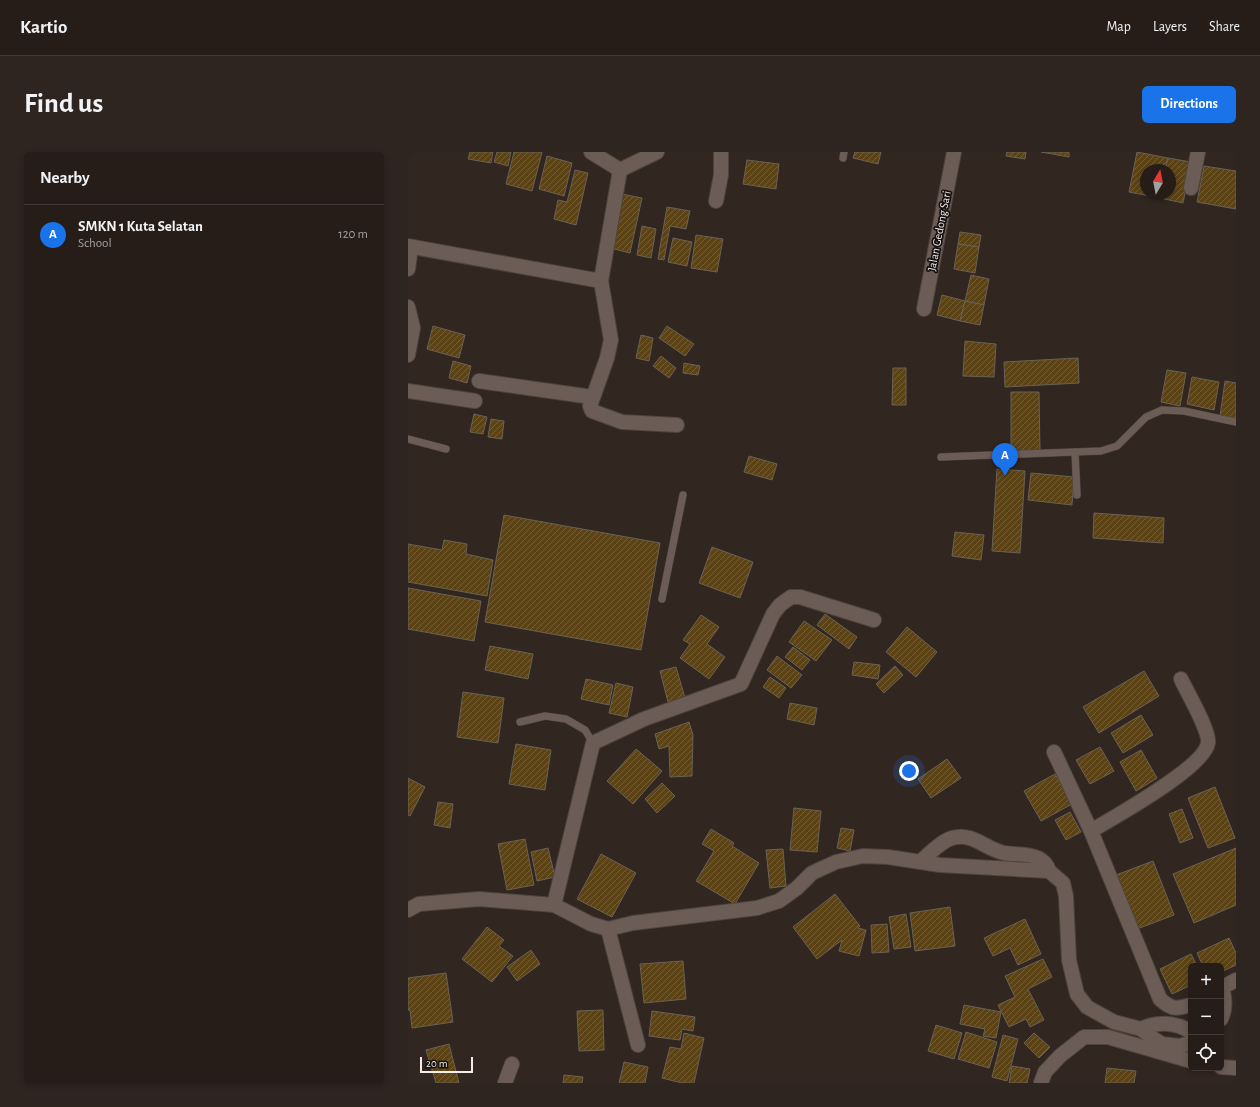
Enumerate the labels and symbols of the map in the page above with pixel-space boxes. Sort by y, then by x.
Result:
north arrow [1140,164,1176,200]
street label: Jalan Gedong Sari [925,190,953,272]
pin: A [992,443,1018,476]
your location [899,761,919,781]
scale bar [420,1055,473,1074]

